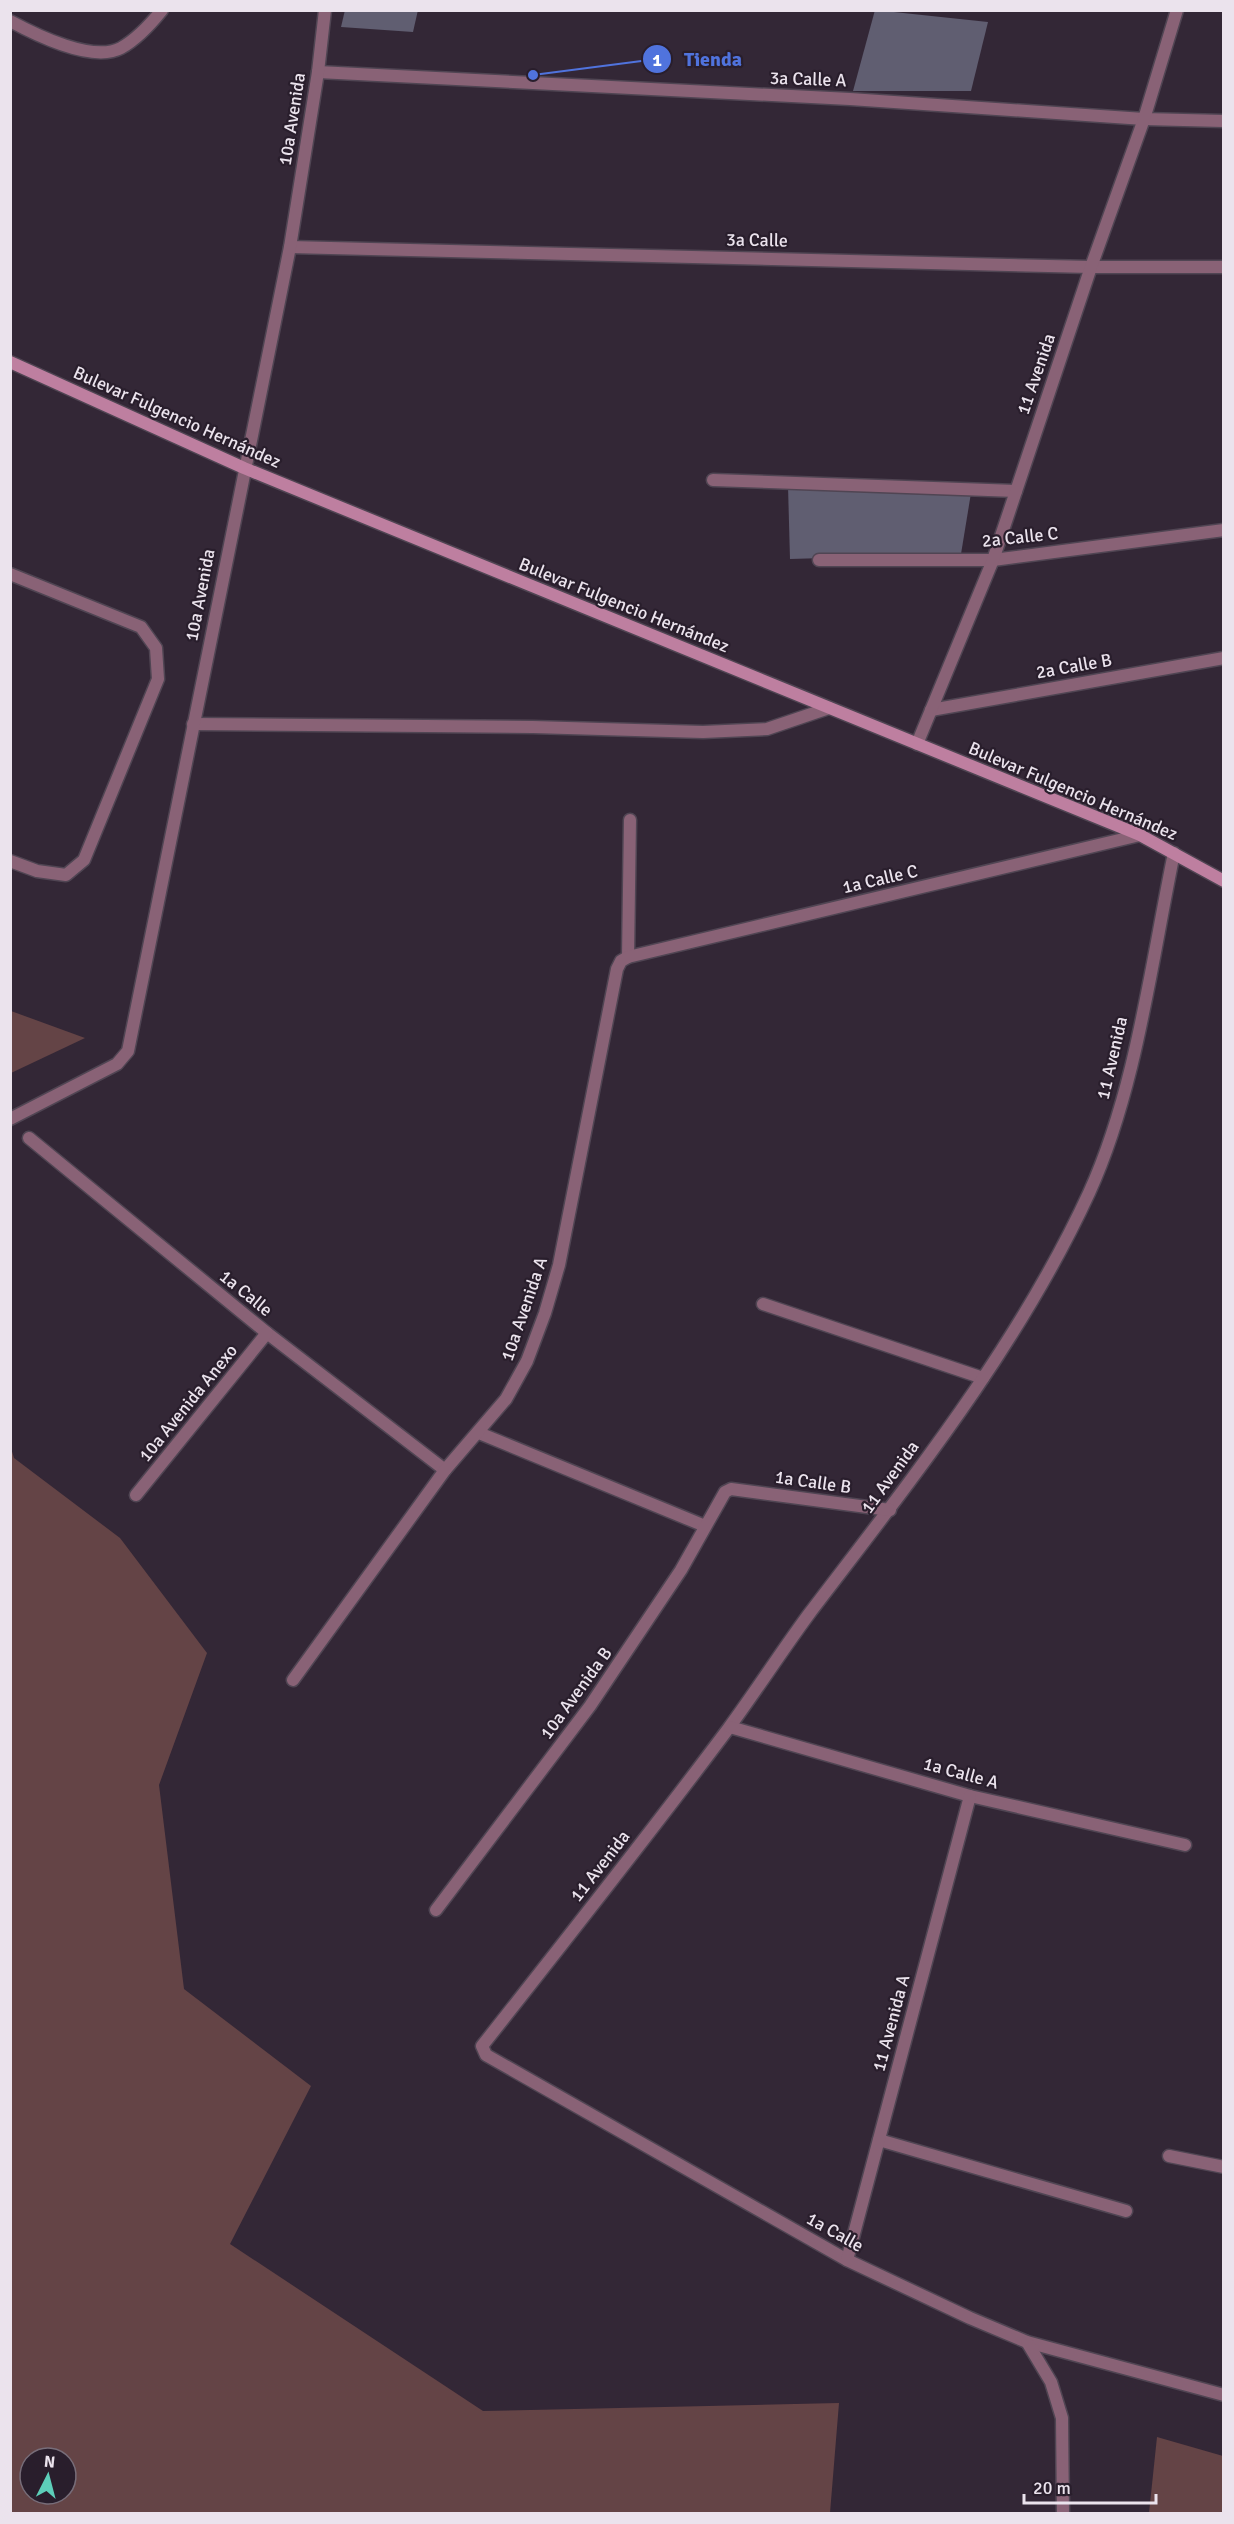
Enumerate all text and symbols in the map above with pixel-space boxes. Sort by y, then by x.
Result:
callout: Tienda [642,40,754,78]
text: Tienda [684,47,742,72]
text: 1 [652,49,662,71]
street label: 3a Calle A [769,67,847,91]
street label: 10a Avenida [274,71,310,167]
street label: 3a Calle [726,228,788,252]
street label: 11 Avenida [1012,330,1060,418]
street label: Bulevar Fulgencio Hernández [70,361,284,473]
street label: 2a Calle C [981,522,1059,552]
street label: 10a Avenida [180,547,220,643]
street label: Bulevar Fulgencio Hernández [516,553,732,657]
street label: 2a Calle B [1034,648,1114,683]
street label: Bulevar Fulgencio Hernández [965,737,1181,845]
street label: 1a Calle C [840,860,920,898]
street label: 11 Avenida [1092,1014,1132,1102]
street label: 10a Avenida A [496,1254,552,1364]
street label: 1a Calle [215,1265,277,1321]
street label: 10a Avenida Anexo [134,1340,242,1466]
street label: 11 Avenida [856,1436,924,1518]
street label: 1a Calle B [773,1466,853,1498]
street label: 10a Avenida B [535,1643,617,1743]
street label: 1a Calle A [921,1752,1001,1794]
street label: 11 Avenida [565,1826,635,1906]
street label: 11 Avenida A [868,1972,914,2074]
street label: 1a Calle [803,2207,867,2257]
north arrow [18,2446,78,2506]
text: N [43,2452,56,2473]
scale bar [1024,2467,1156,2505]
text: 20 m [1033,2477,1071,2499]

